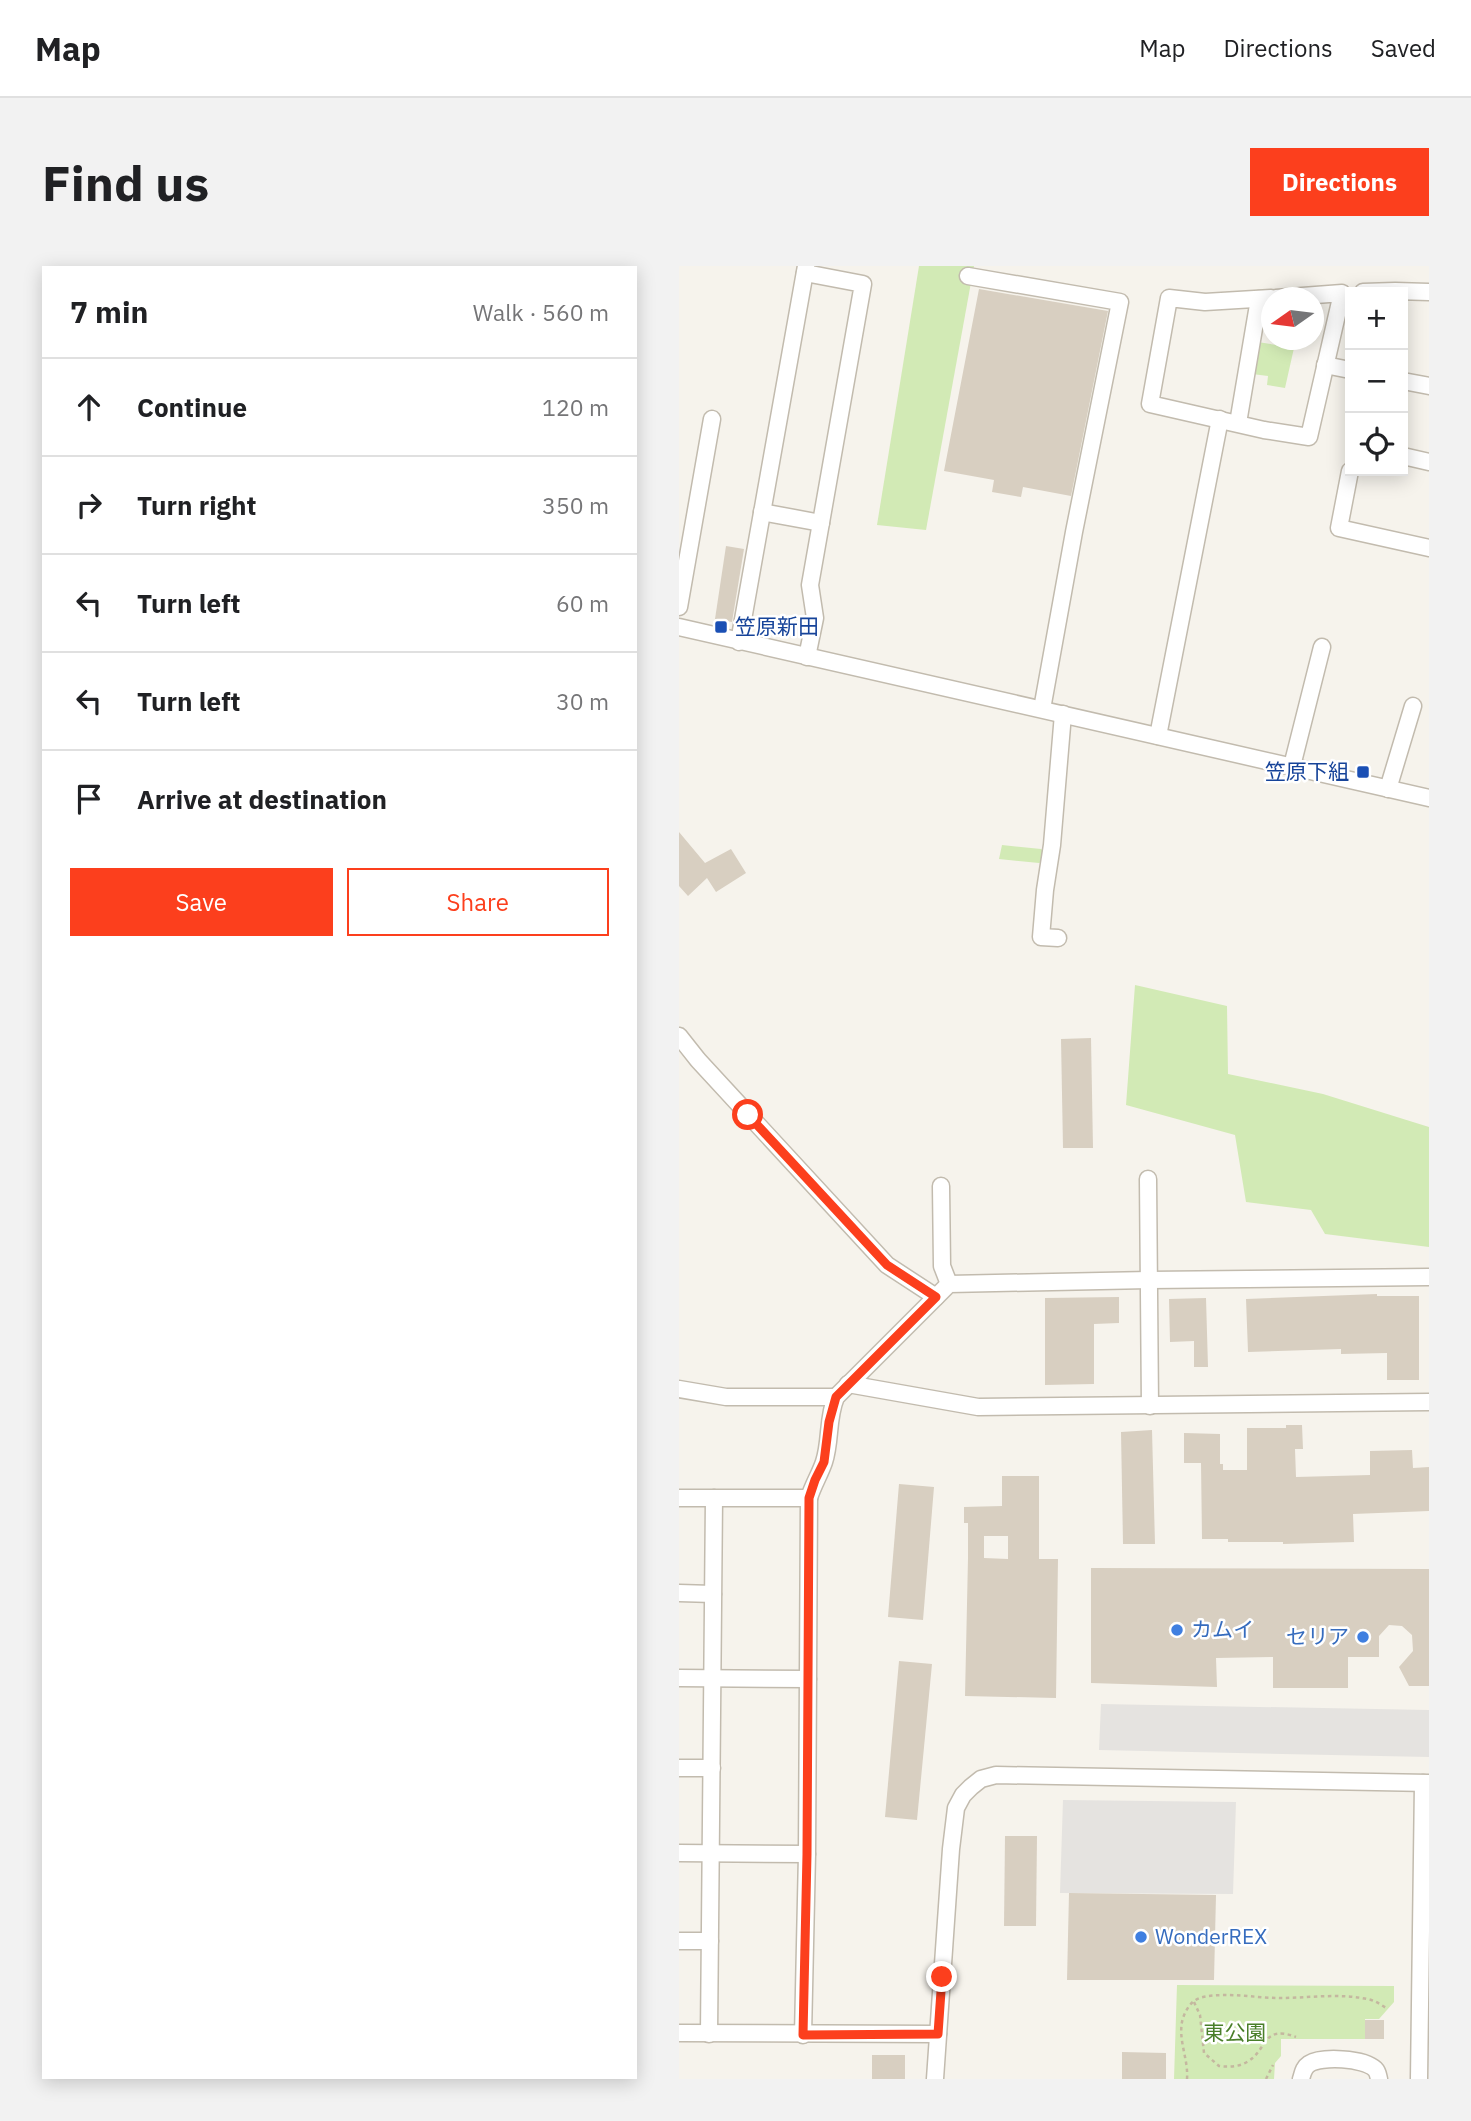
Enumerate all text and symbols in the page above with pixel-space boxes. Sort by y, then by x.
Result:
text: Map [35,27,101,70]
text: Map [1139,32,1185,64]
text: Directions [1223,32,1333,64]
text: Saved [1371,32,1436,64]
button: Directions [1250,148,1429,216]
text: Find us [42,151,209,214]
north arrow [1261,287,1324,350]
map controls [1345,287,1408,476]
button: + [1345,287,1408,350]
text: 7 min [70,292,148,331]
text: Walk · 560 m [473,297,609,327]
button: − [1345,350,1408,413]
icon: ahead [70,388,108,426]
text: Continue [137,390,247,424]
text: 120 m [542,392,609,422]
button: locate [1345,413,1408,476]
icon: right [70,486,108,524]
text: Turn right [137,488,256,522]
text: 350 m [542,490,609,520]
icon: left [70,584,108,622]
text: Turn left [137,586,240,620]
text: 60 m [556,588,609,618]
place label: 笠原新田 [735,612,819,640]
marker: 笠原新田 [713,619,729,635]
icon: left [70,682,108,720]
text: Turn left [137,684,240,718]
text: 30 m [556,686,609,716]
place label: 笠原下組 [1265,757,1349,785]
marker: 笠原下組 [1355,764,1371,780]
icon: arrive [70,780,108,818]
text: Arrive at destination [137,782,387,816]
button: Save [70,868,333,936]
button: Share [347,868,609,936]
route start [732,1099,763,1130]
place label: カムイ [1191,1615,1254,1643]
marker: カムイ [1169,1622,1185,1638]
place label: セリア [1286,1622,1349,1650]
marker: セリア [1355,1629,1371,1645]
place label: WonderREX [1155,1922,1267,1950]
marker: WonderREX [1133,1929,1149,1945]
route end [926,1961,957,1992]
park label: 東公園 [1204,2018,1267,2046]

